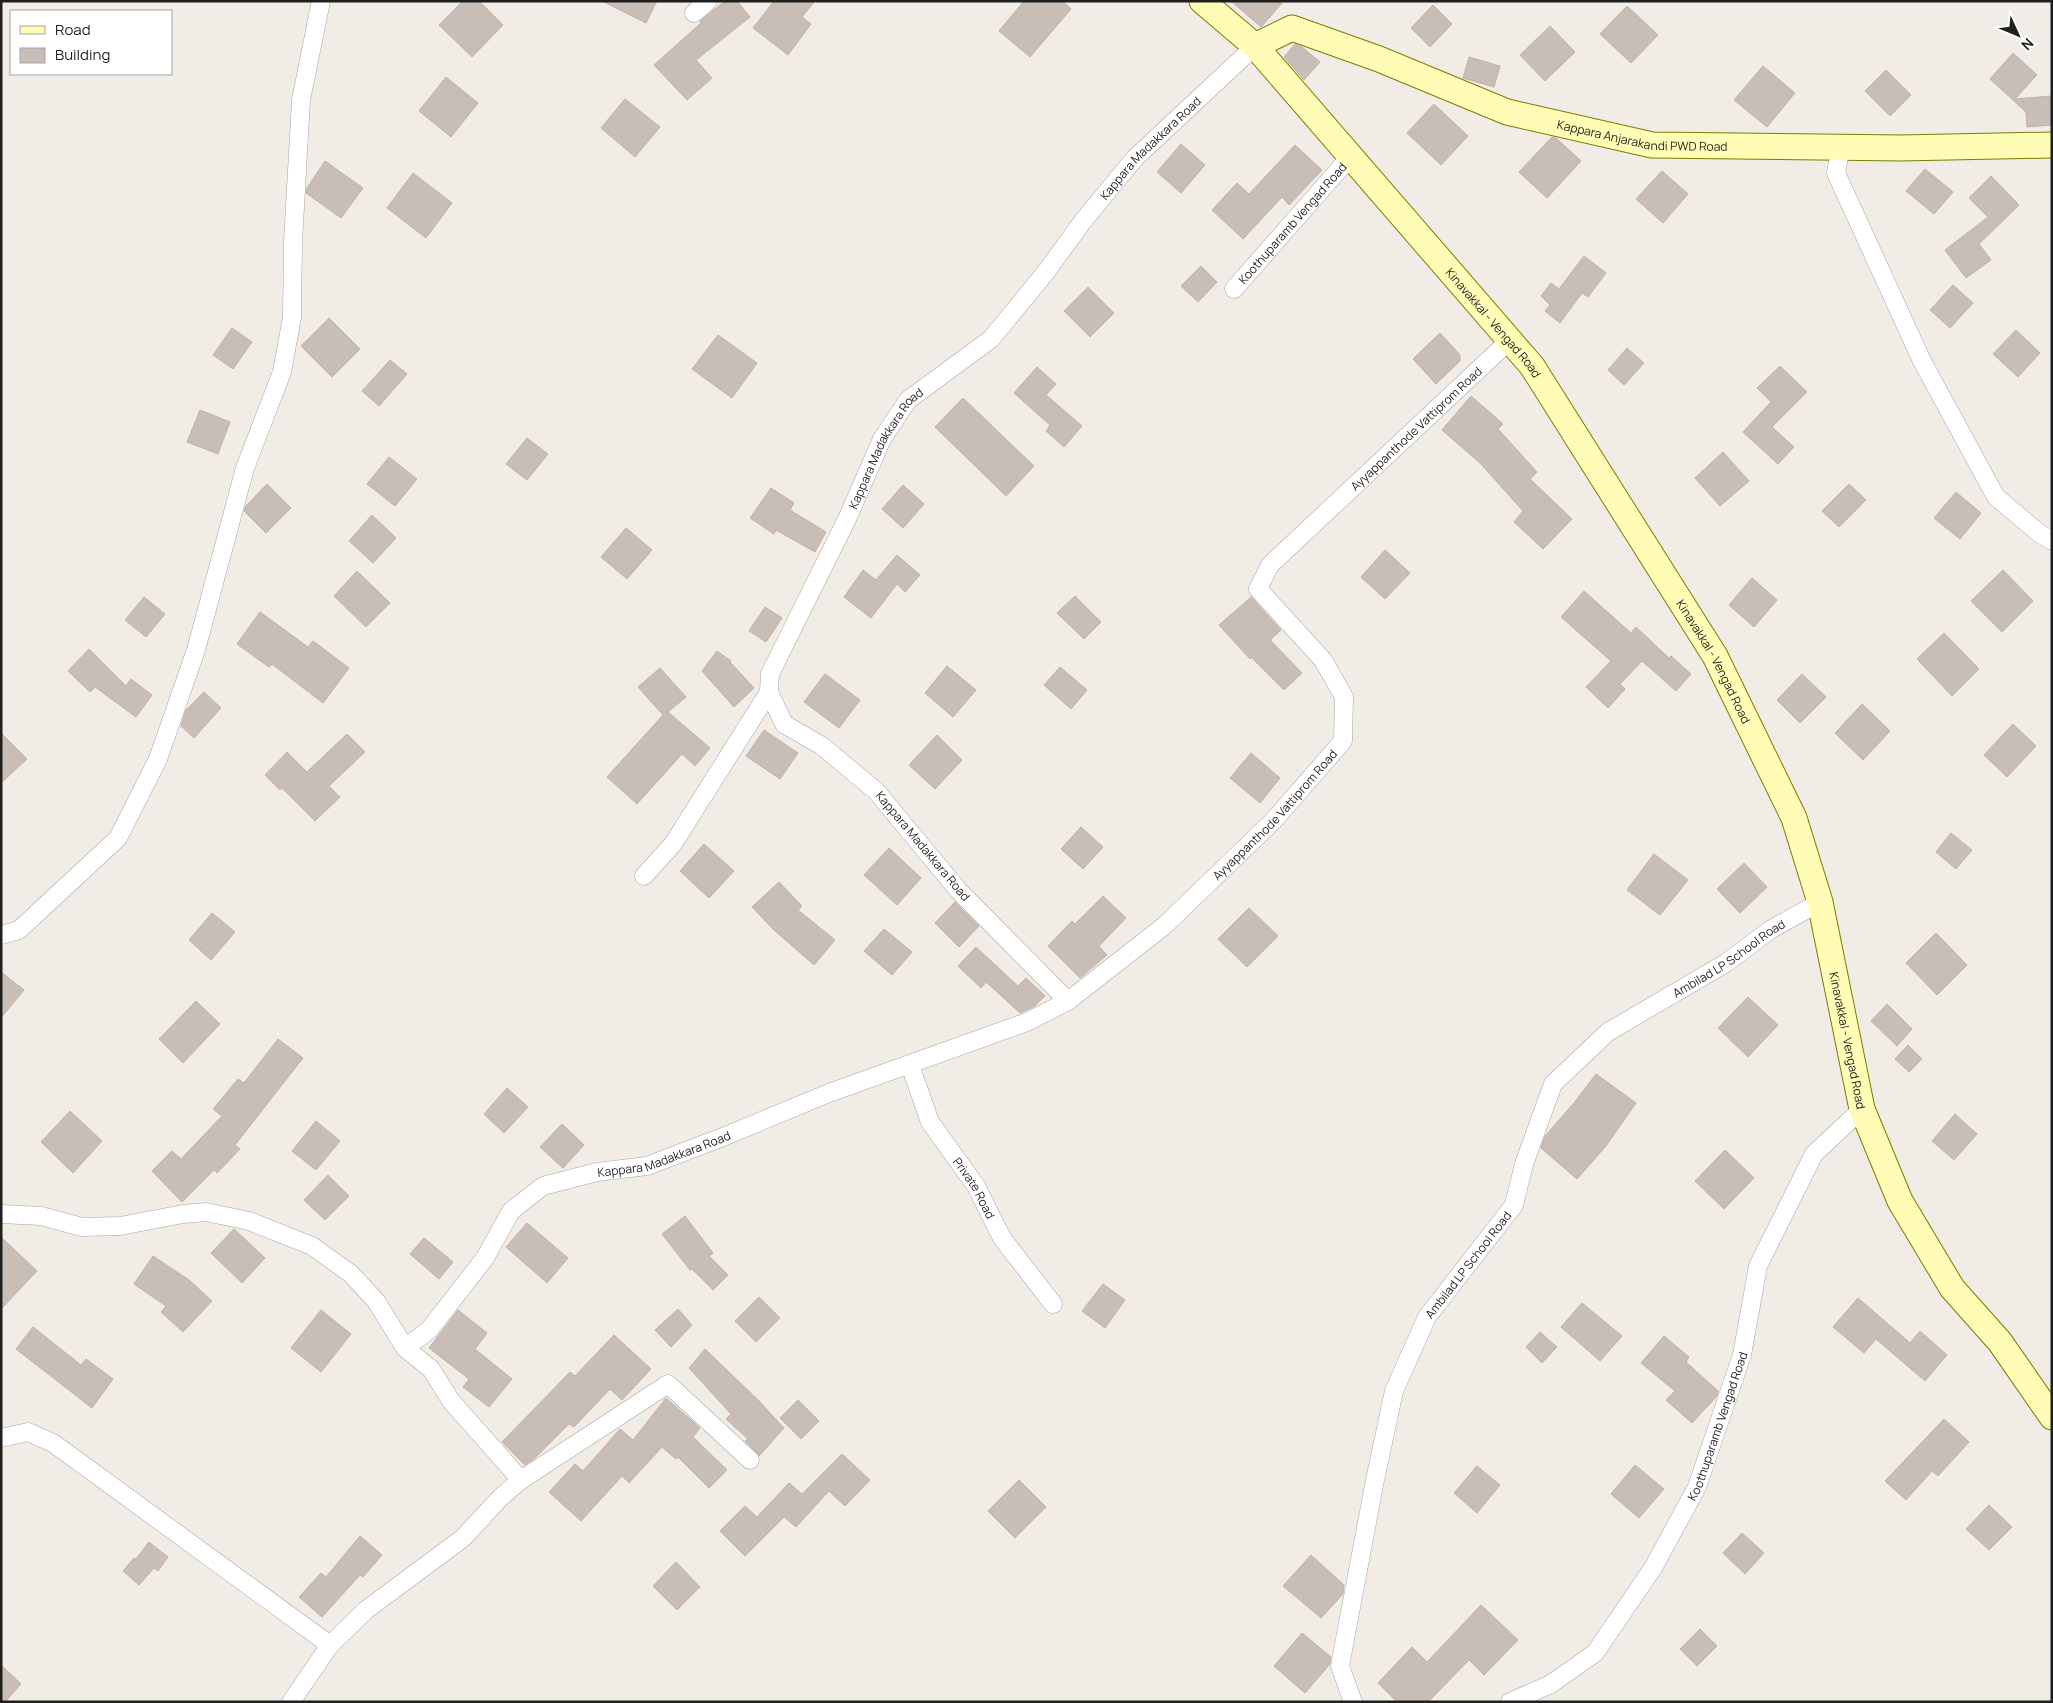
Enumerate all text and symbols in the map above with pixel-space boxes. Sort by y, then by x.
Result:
legend [10,10,172,75]
north arrow [1993,10,2043,60]
text: Road [55,19,91,40]
text: N [2017,34,2038,55]
text: Building [55,44,110,65]
street label: Kappara Madakkara Road [1096,92,1204,203]
street label: Kappara Anjarakandi PWD Road [1556,115,1728,154]
street label: Koothuparamb Vengad Road [1234,158,1350,287]
street label: Kinavakkal - Vengad Road [1442,264,1546,381]
street label: Ayyappanthode Vattiprom Road [1346,362,1485,494]
street label: Kappara Madakkara Road [844,383,926,511]
street label: Kinavakkal - Vengad Road [1673,596,1755,726]
street label: Ayyappanthode Vattiprom Road [1209,745,1341,884]
street label: Kappara Madakkara Road [872,787,974,905]
street label: Ambilad LP School Road [1669,915,1788,1001]
street label: Kinavakkal - Vengad Road [1826,970,1870,1110]
street label: Kappara Madakkara Road [596,1126,733,1180]
street label: Private Road [949,1154,999,1221]
street label: Ambilad LP School Road [1421,1207,1515,1322]
street label: Koothuparamb Vengad Road [1683,1349,1751,1503]

